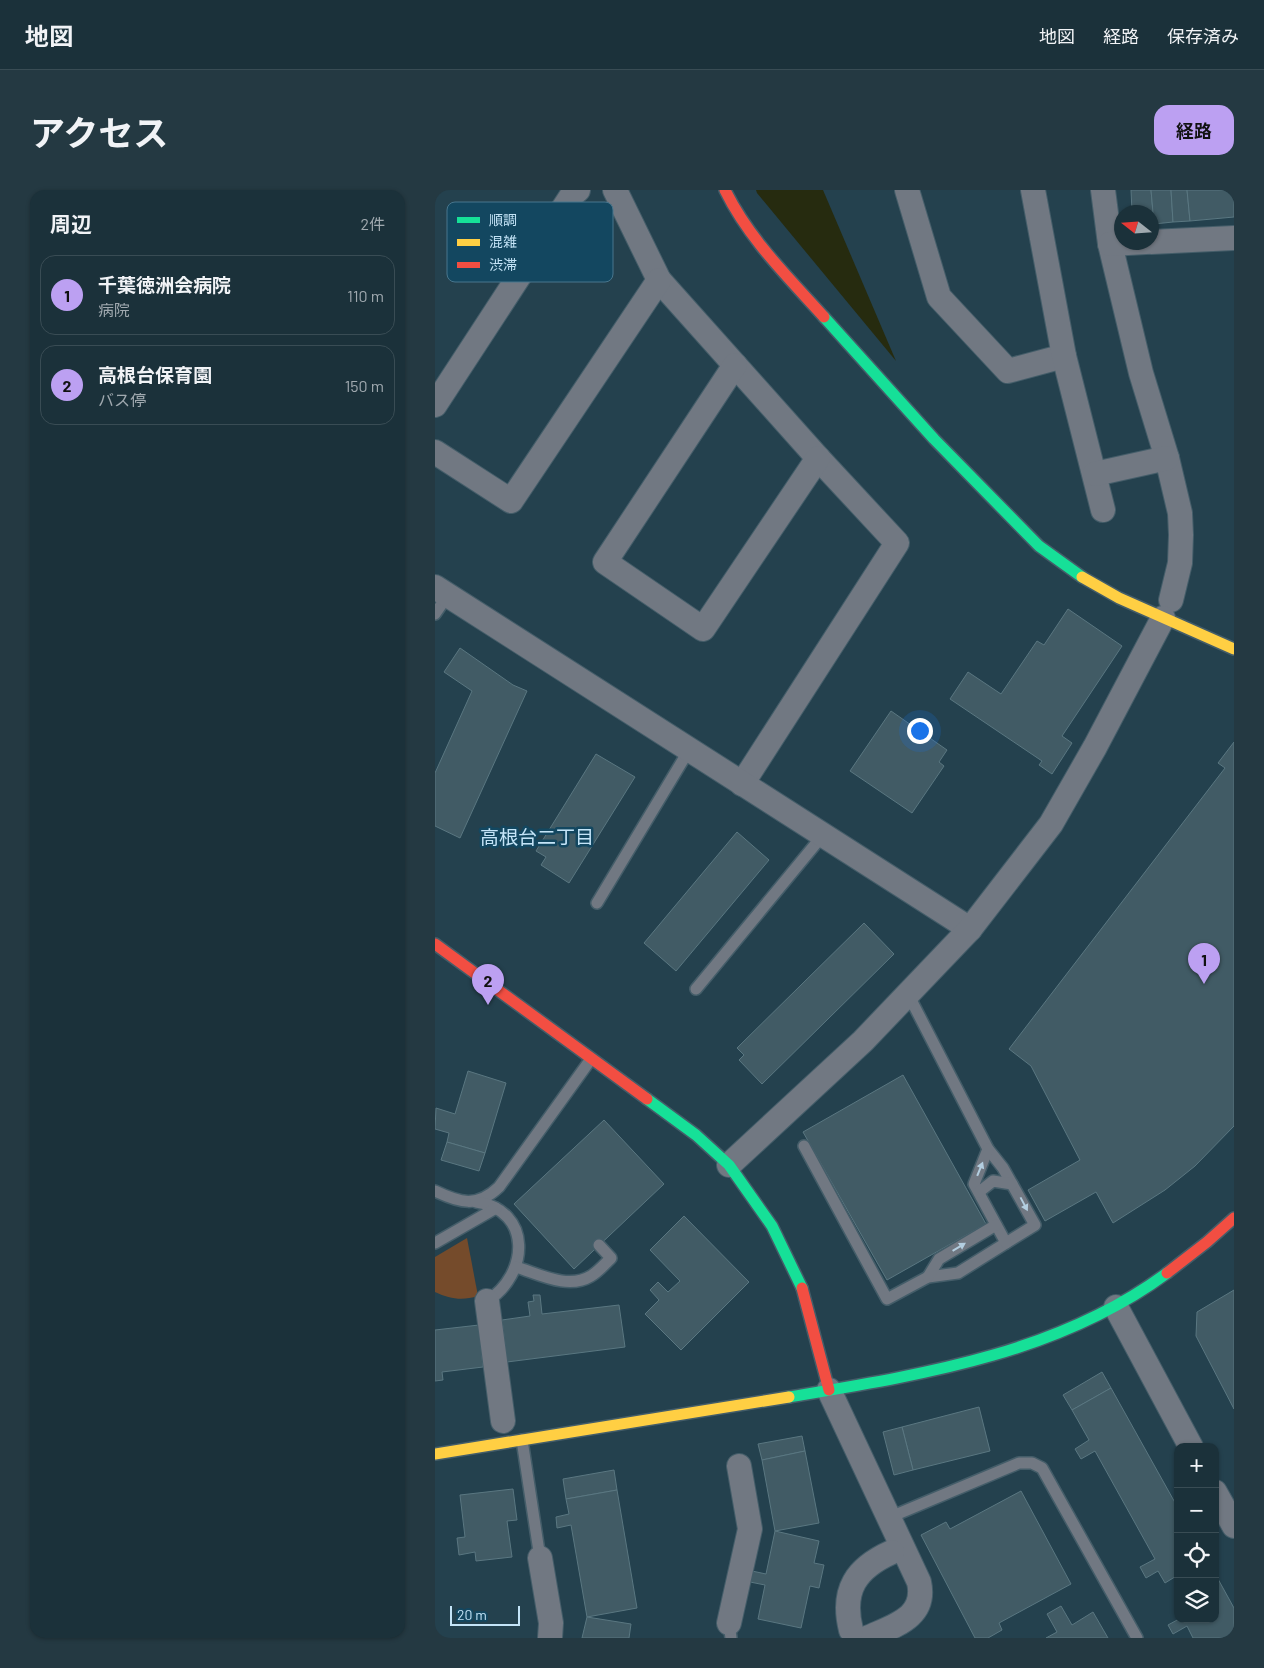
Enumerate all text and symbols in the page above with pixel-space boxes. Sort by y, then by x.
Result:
text: 地図 [25,21,73,50]
text: 地図 [1039,25,1075,47]
text: 経路 [1103,25,1139,47]
text: 保存済み [1167,25,1239,47]
button: 経路 [1154,105,1234,155]
text: アクセス [30,111,168,153]
legend [447,202,613,282]
north arrow [1114,205,1159,250]
text: 周辺 [50,211,92,236]
text: 順調 [489,211,517,228]
text: 2件 [360,214,385,233]
text: 混雑 [489,233,517,250]
text: 渋滞 [489,256,517,273]
text: 千葉徳洲会病院 [98,273,231,296]
text: 1 [64,286,70,305]
text: 110 m [347,286,384,305]
text: 病院 [98,300,130,319]
text: 高根台保育園 [98,363,212,386]
text: 2 [63,376,71,395]
text: 150 m [345,376,384,395]
text: バス停 [98,390,146,409]
your location [907,718,933,744]
district label: 高根台二丁目 [480,825,594,848]
pin: 1 [1188,943,1220,984]
pin: 2 [472,964,504,1005]
one-way arrow [977,1161,984,1176]
one-way arrow [1019,1198,1028,1211]
one-way arrow [952,1243,965,1252]
map controls [1174,1443,1219,1623]
button: + [1174,1443,1219,1488]
button: − [1174,1488,1219,1533]
button: locate [1174,1533,1219,1578]
button: layers [1174,1578,1219,1623]
scale bar [450,1603,520,1626]
text: 20 m [457,1606,487,1623]

